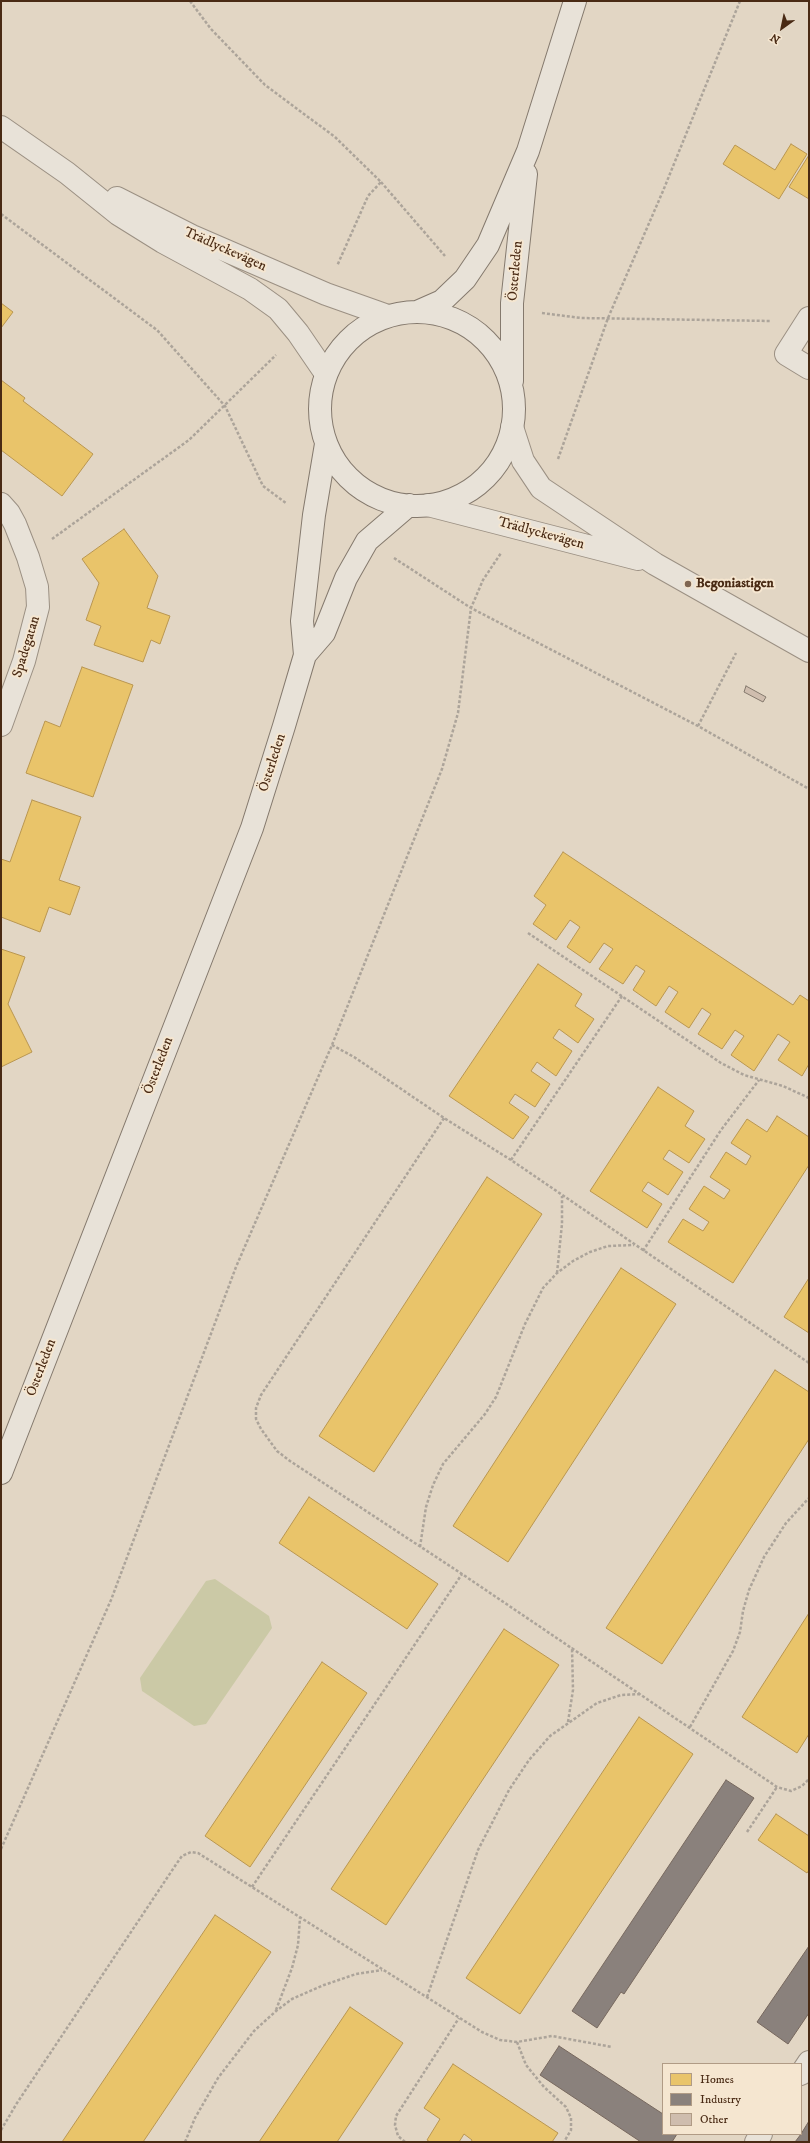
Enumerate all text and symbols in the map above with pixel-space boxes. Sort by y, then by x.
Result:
north arrow [762,8,802,48]
text: N [768,30,783,46]
street label: Trädlyckevägen [181,224,269,276]
street label: Österleden [505,240,527,302]
street label: Trädlyckevägen [496,514,586,554]
place label: Begoniastigen [696,576,774,592]
marker: Begoniastigen [683,579,693,589]
street label: Spadegatan [10,614,44,680]
street label: Österleden [256,732,290,794]
street label: Österleden [140,1035,178,1097]
street label: Österleden [23,1337,61,1399]
legend [662,2063,802,2135]
text: Homes [700,2072,734,2087]
text: Industry [700,2092,741,2107]
text: Other [700,2112,728,2127]

